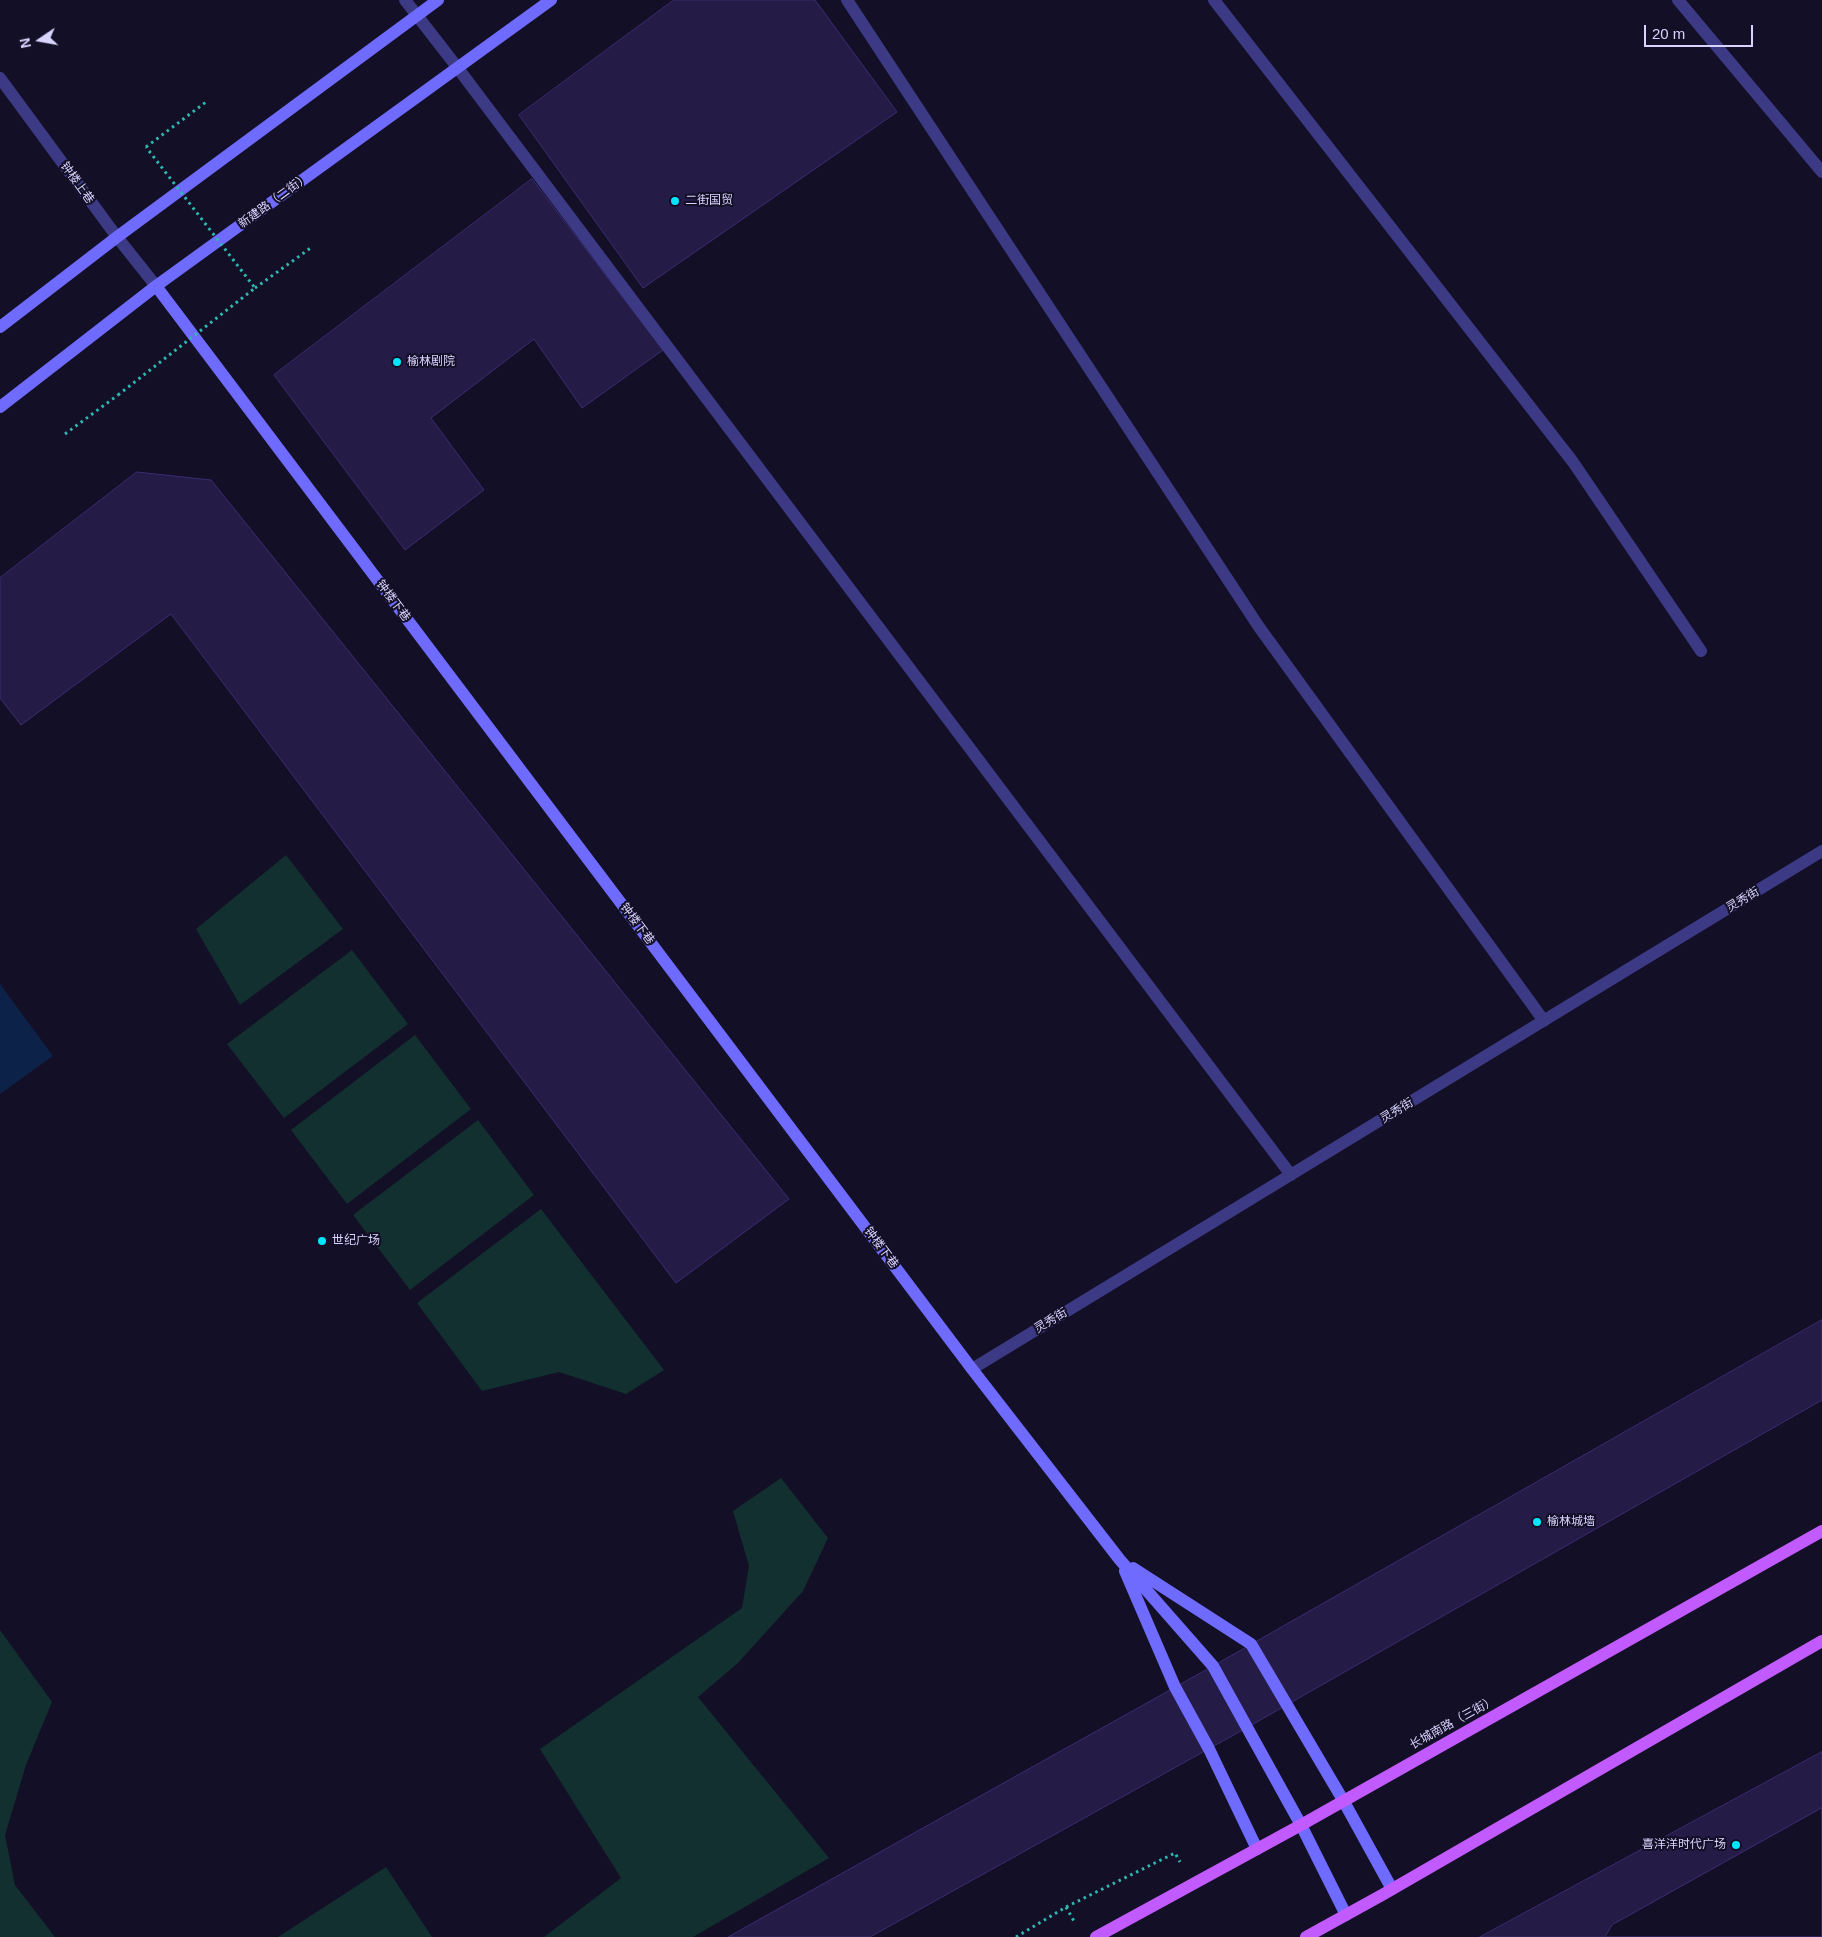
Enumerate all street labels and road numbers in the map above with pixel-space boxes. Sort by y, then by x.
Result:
street label: 钟楼上巷 [57,159,97,207]
street label: 新建路（二街） [236,170,312,232]
street label: 钟楼下巷 [373,577,413,625]
street label: 灵秀街 [1724,885,1762,915]
street label: 钟楼下巷 [617,900,657,948]
street label: 灵秀街 [1378,1096,1416,1126]
street label: 钟楼下巷 [861,1224,901,1272]
street label: 灵秀街 [1032,1306,1070,1336]
street label: 长城南路（三街） [1408,1693,1498,1753]

